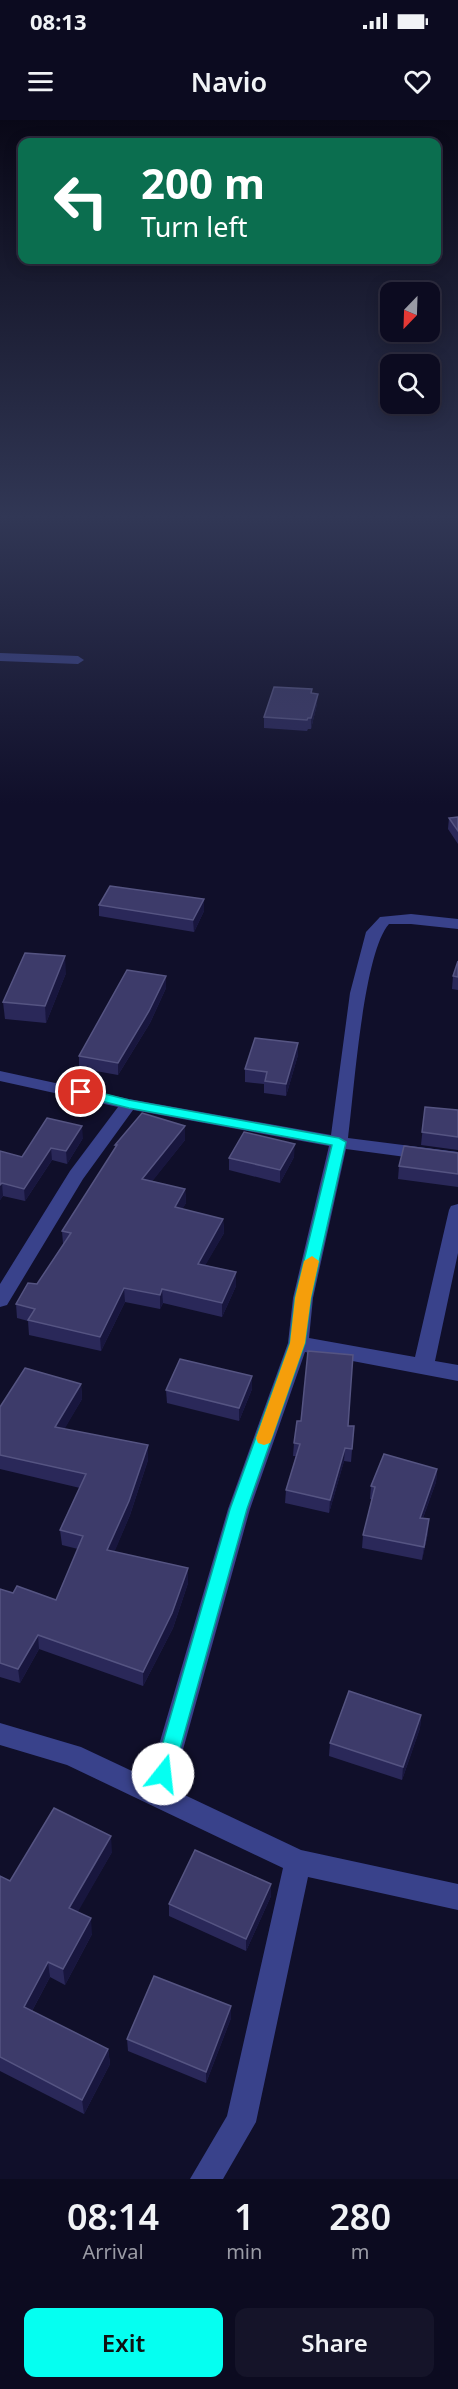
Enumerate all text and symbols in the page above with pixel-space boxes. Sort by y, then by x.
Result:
text: 08:13 [30,6,87,36]
text: Navio [191,63,267,100]
icon: menu [24,65,57,98]
icon: heart [401,65,434,98]
text: 200 m [141,154,265,211]
icon: left [42,162,120,240]
text: Turn left [141,208,247,245]
north arrow [380,282,440,342]
map controls [380,282,440,414]
button: search [380,354,440,414]
pin [55,1066,106,1117]
icon: arrive [64,1075,97,1108]
position arrow [131,1742,195,1806]
text: 08:14 [67,2192,159,2241]
text: 1 [234,2192,255,2241]
text: 280 [329,2192,391,2241]
text: Arrival [83,2238,144,2265]
text: min [226,2238,262,2265]
text: m [351,2238,370,2265]
button: Exit [24,2308,223,2377]
button: Share [235,2308,434,2377]

